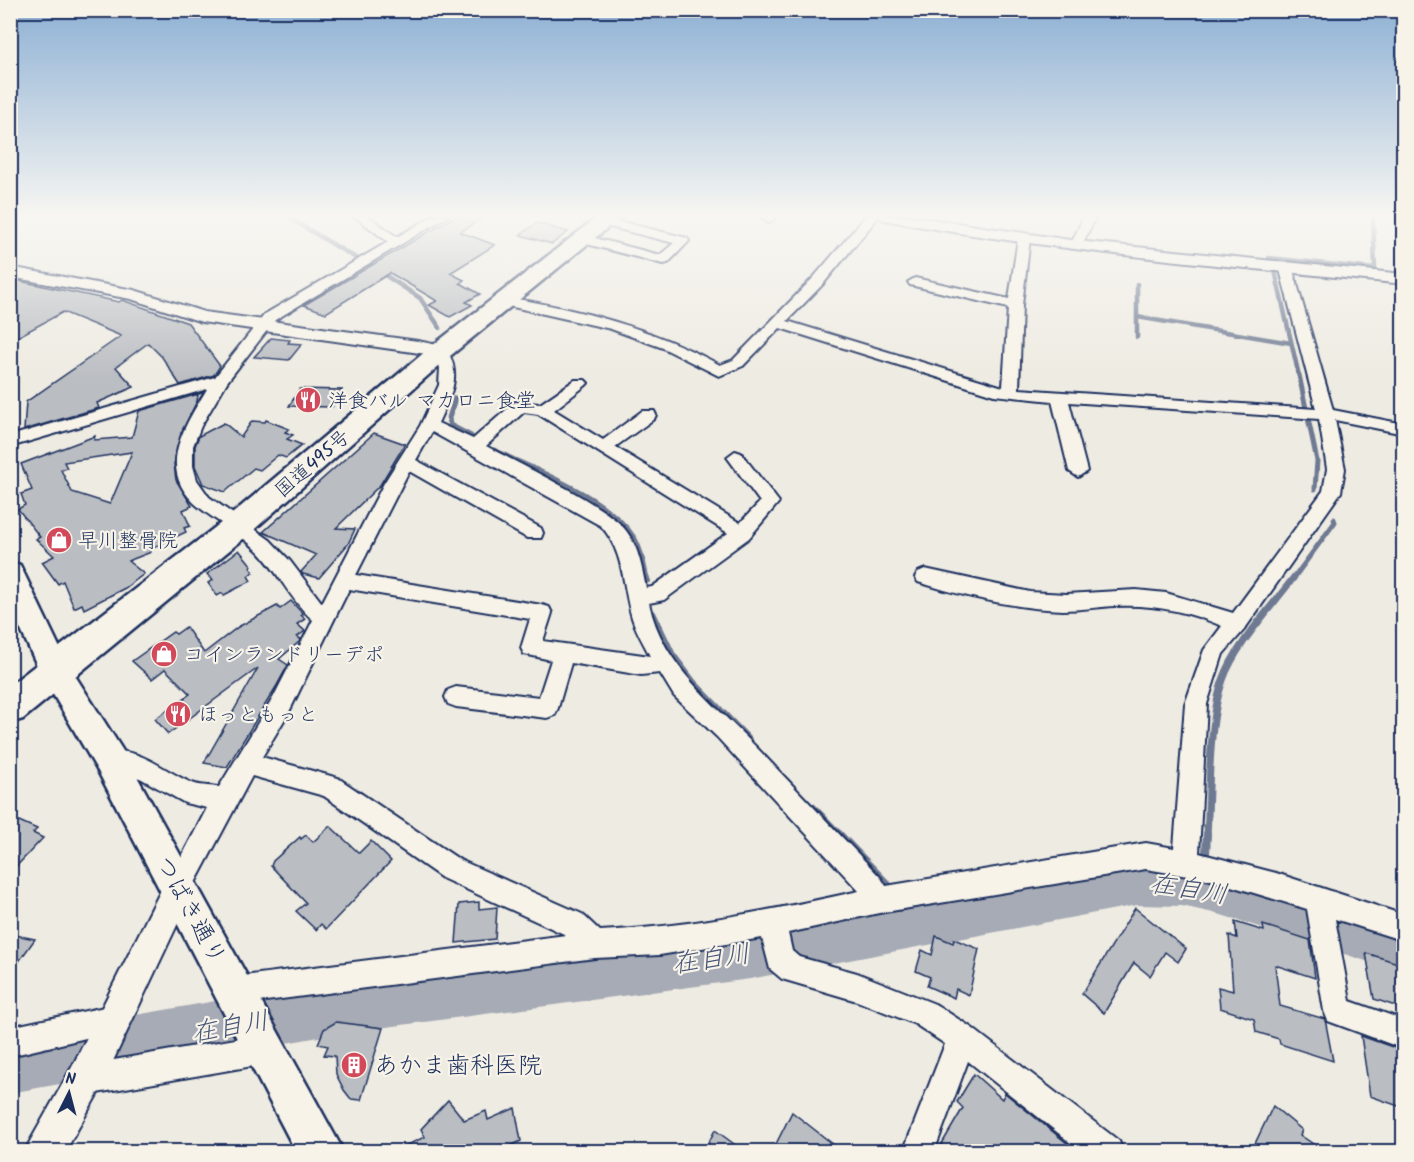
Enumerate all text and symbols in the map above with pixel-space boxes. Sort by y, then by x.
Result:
restaurant icon: 洋食バル マカロニ食堂 [293,385,323,415]
place label: 洋食バル マカロニ食堂 [328,386,536,418]
street label: 国道495号 [268,422,358,507]
shop icon: 早川整骨院 [44,525,74,555]
place label: 早川整骨院 [78,526,178,558]
shop icon: コインランドリーデポ [149,639,179,669]
place label: コインランドリーデポ [184,640,384,672]
restaurant icon: ほっともっと [163,699,193,729]
place label: ほっともっと [198,700,318,732]
street label: つばき通り [144,849,236,973]
water label: 在自川 [1147,863,1230,917]
water label: 在自川 [670,934,753,986]
water label: 在自川 [188,1001,272,1055]
place label: あかま歯科医院 [374,1047,542,1086]
building icon: あかま歯科医院 [339,1050,369,1080]
north arrow [39,1063,99,1123]
text: N [64,1067,77,1093]

